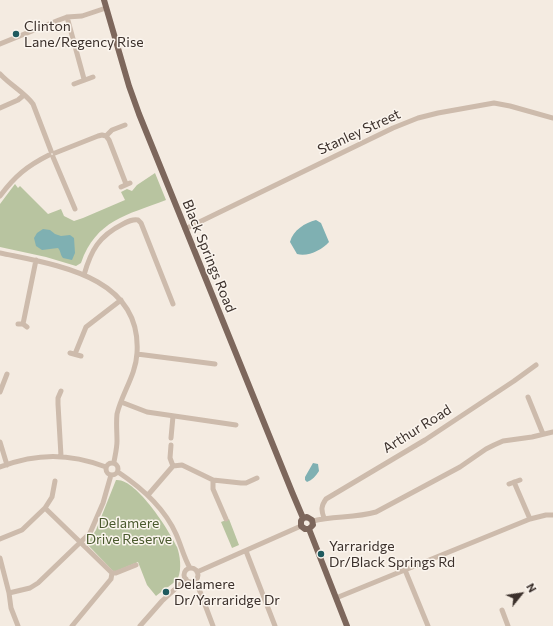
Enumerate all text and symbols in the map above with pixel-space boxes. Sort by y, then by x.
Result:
place label: Clinton Lane/Regency Rise [24,18,144,50]
marker: Clinton Lane/Regency Rise [11,29,21,39]
street label: Stanley Street [315,105,403,159]
street label: Black Springs Road [179,197,239,315]
street label: Arthur Road [380,401,454,457]
park label: Delamere Drive Reserve [86,515,172,548]
place label: Yarraridge Dr/Black Springs Rd [329,538,455,570]
marker: Yarraridge Dr/Black Springs Rd [316,549,326,559]
north arrow [501,574,541,614]
place label: Delamere Dr/Yarraridge Dr [174,576,280,608]
text: N [524,581,540,595]
marker: Delamere Dr/Yarraridge Dr [161,587,171,597]

